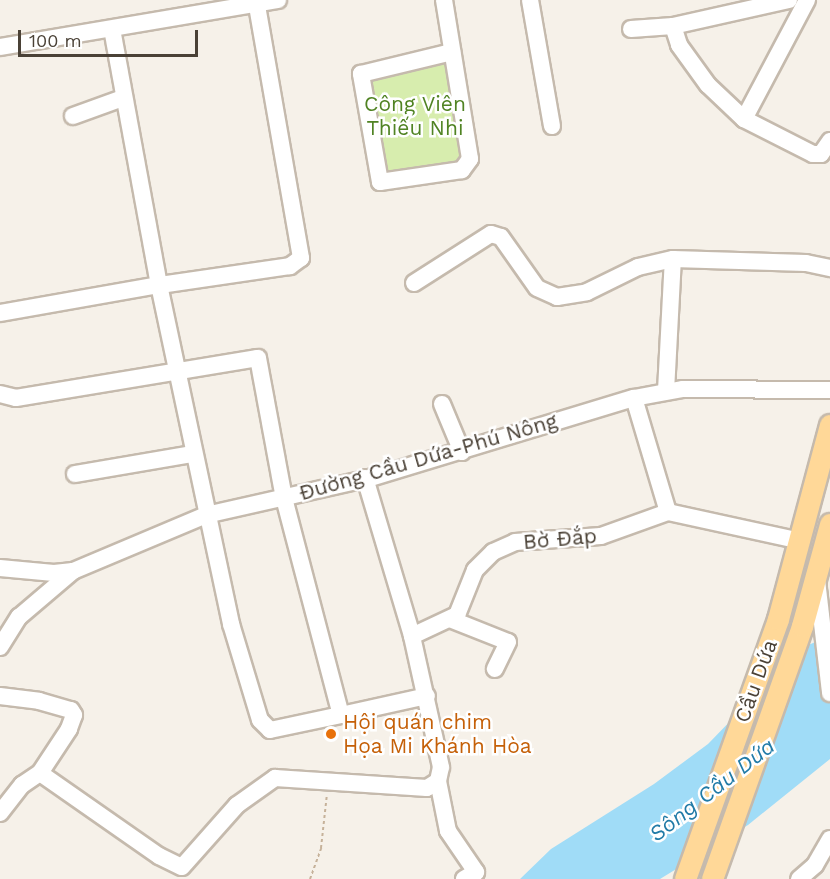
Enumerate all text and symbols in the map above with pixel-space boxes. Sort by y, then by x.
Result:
scale bar [21,18,201,56]
text: 100 m [29,30,82,51]
park label: Công Viên Thiếu Nhi [364,91,466,141]
street label: Đường Cầu Dứa-Phú Nông [296,408,560,506]
street label: Bờ Đắp [522,523,598,555]
street label: Cầu Dứa [729,636,783,726]
place label: Hội quán chim Họa Mi Khánh Hòa [343,709,532,759]
marker: Hội quán chim Họa Mi Khánh Hòa [324,727,338,741]
water label: Sông Cầu Dứa [644,733,780,847]

